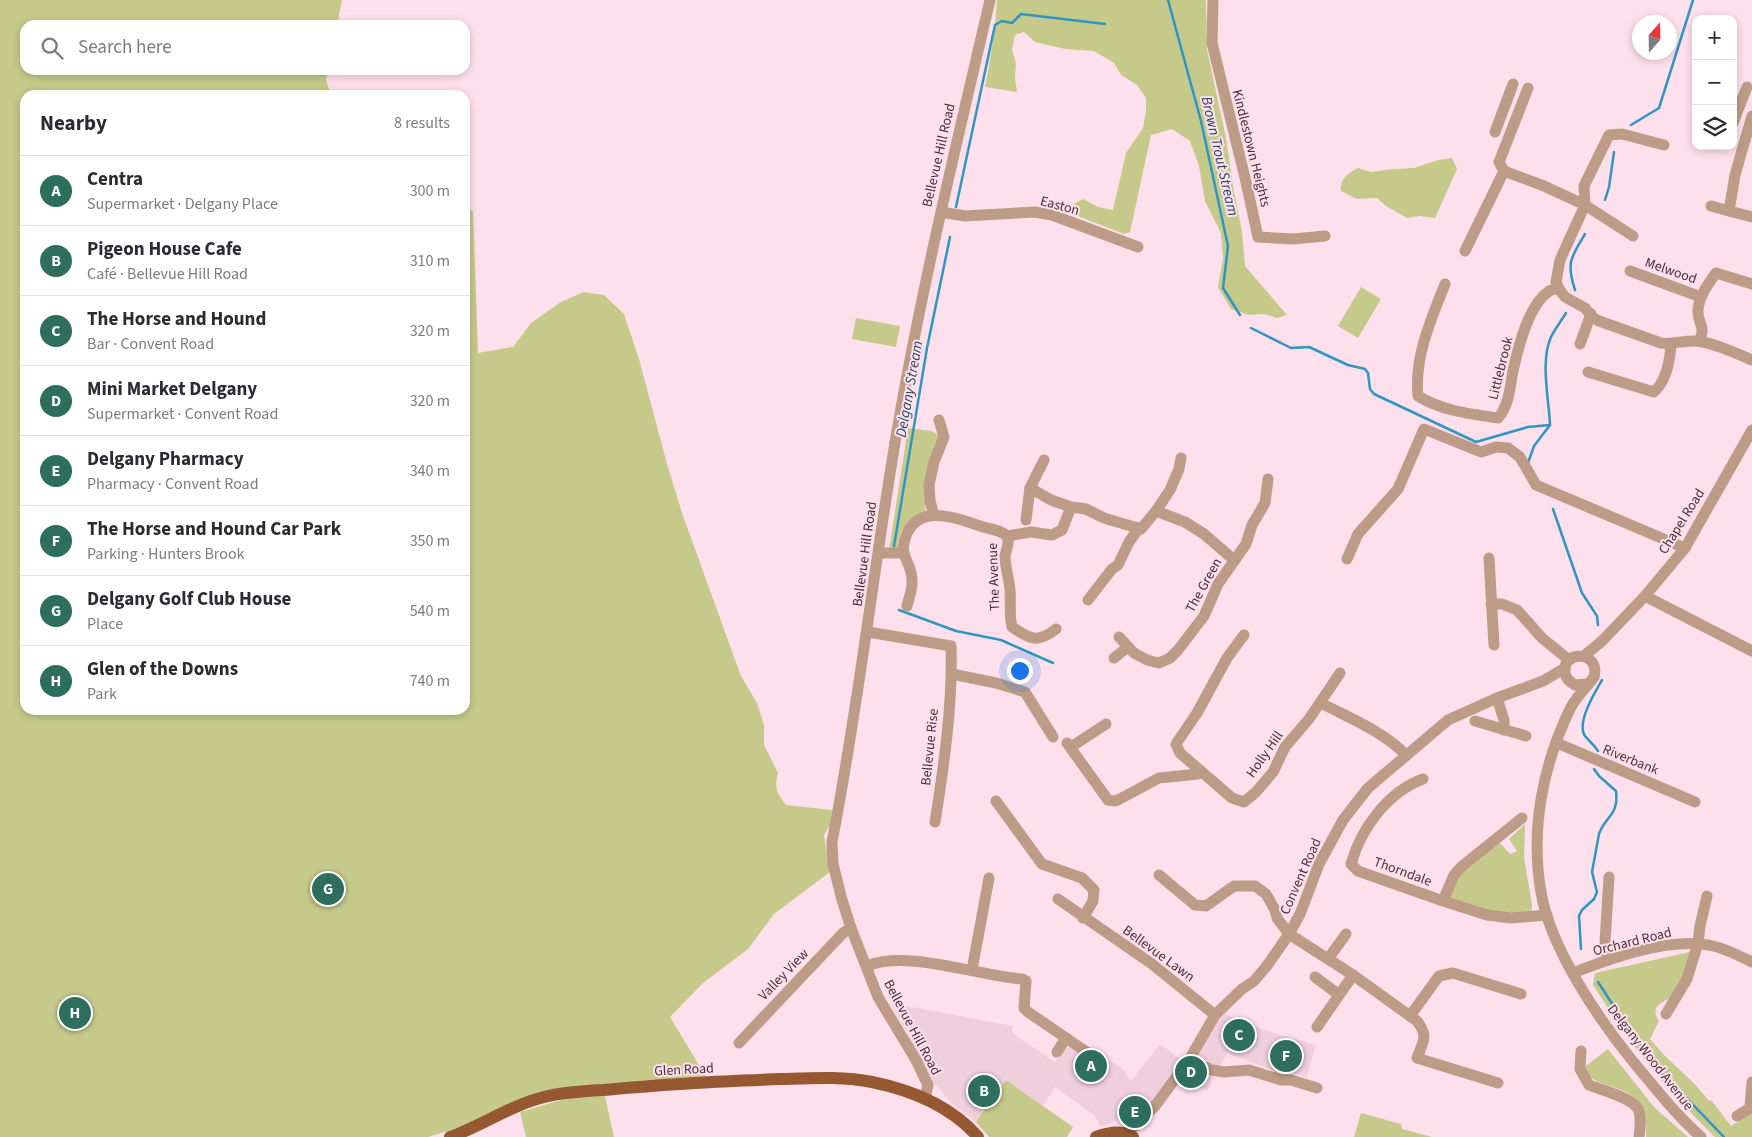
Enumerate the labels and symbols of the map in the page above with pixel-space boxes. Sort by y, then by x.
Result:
north arrow [1632,15,1677,60]
street label: Kindlestown Heights [1227,87,1275,209]
water label: Brown Trout Stream [1196,94,1243,218]
street label: Bellevue Hill Road [917,101,961,209]
street label: Easton [1038,191,1082,221]
street label: Melwood [1642,253,1699,289]
street label: Littlebrook [1483,334,1518,402]
water label: Delgany Stream [891,339,928,439]
street label: Chapel Road [1654,485,1710,558]
street label: Bellevue Hill Road [848,500,882,608]
street label: The Avenue [983,543,1005,611]
street label: The Green [1181,554,1227,616]
your location [1007,658,1033,684]
street label: Bellevue Rise [916,707,944,787]
street label: Holly Hill [1241,727,1288,782]
street label: Riverbank [1600,740,1662,780]
street label: Convent Road [1275,835,1327,918]
street label: Thorndale [1371,852,1435,892]
pin: G [312,870,344,908]
street label: Bellevue Lawn [1118,921,1199,987]
street label: Orchard Road [1591,923,1674,961]
street label: Valley View [754,944,814,1005]
street label: Bellevue Hill Road [878,976,946,1079]
pin: H [59,994,91,1032]
street label: Delgany Wood Avenue [1602,1000,1698,1115]
pin: C [1223,1016,1255,1054]
pin: F [1270,1037,1302,1075]
pin: A [1075,1047,1107,1085]
pin: D [1175,1053,1207,1091]
street label: Glen Road [654,1058,714,1082]
pin: B [968,1072,1000,1110]
pin: E [1119,1093,1151,1131]

